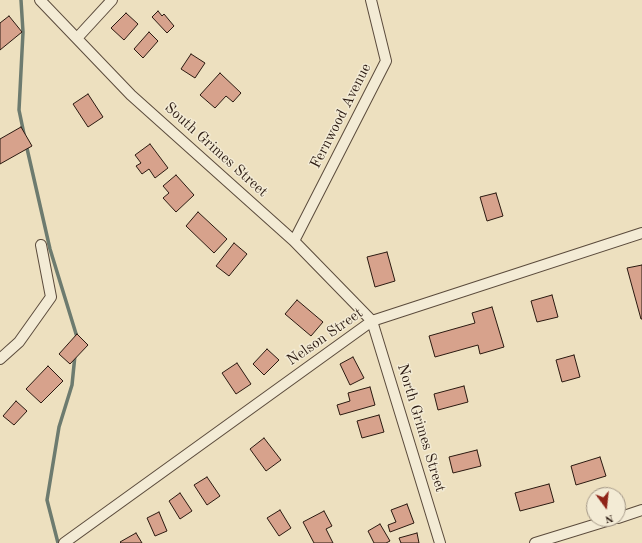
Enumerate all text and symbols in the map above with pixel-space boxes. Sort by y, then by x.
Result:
street label: Fernwood Avenue [307,60,375,172]
street label: South Grimes Street [161,99,271,201]
street label: Nelson Street [284,304,366,370]
street label: North Grimes Street [393,362,449,494]
north arrow [586,487,626,527]
text: N [603,512,614,525]

